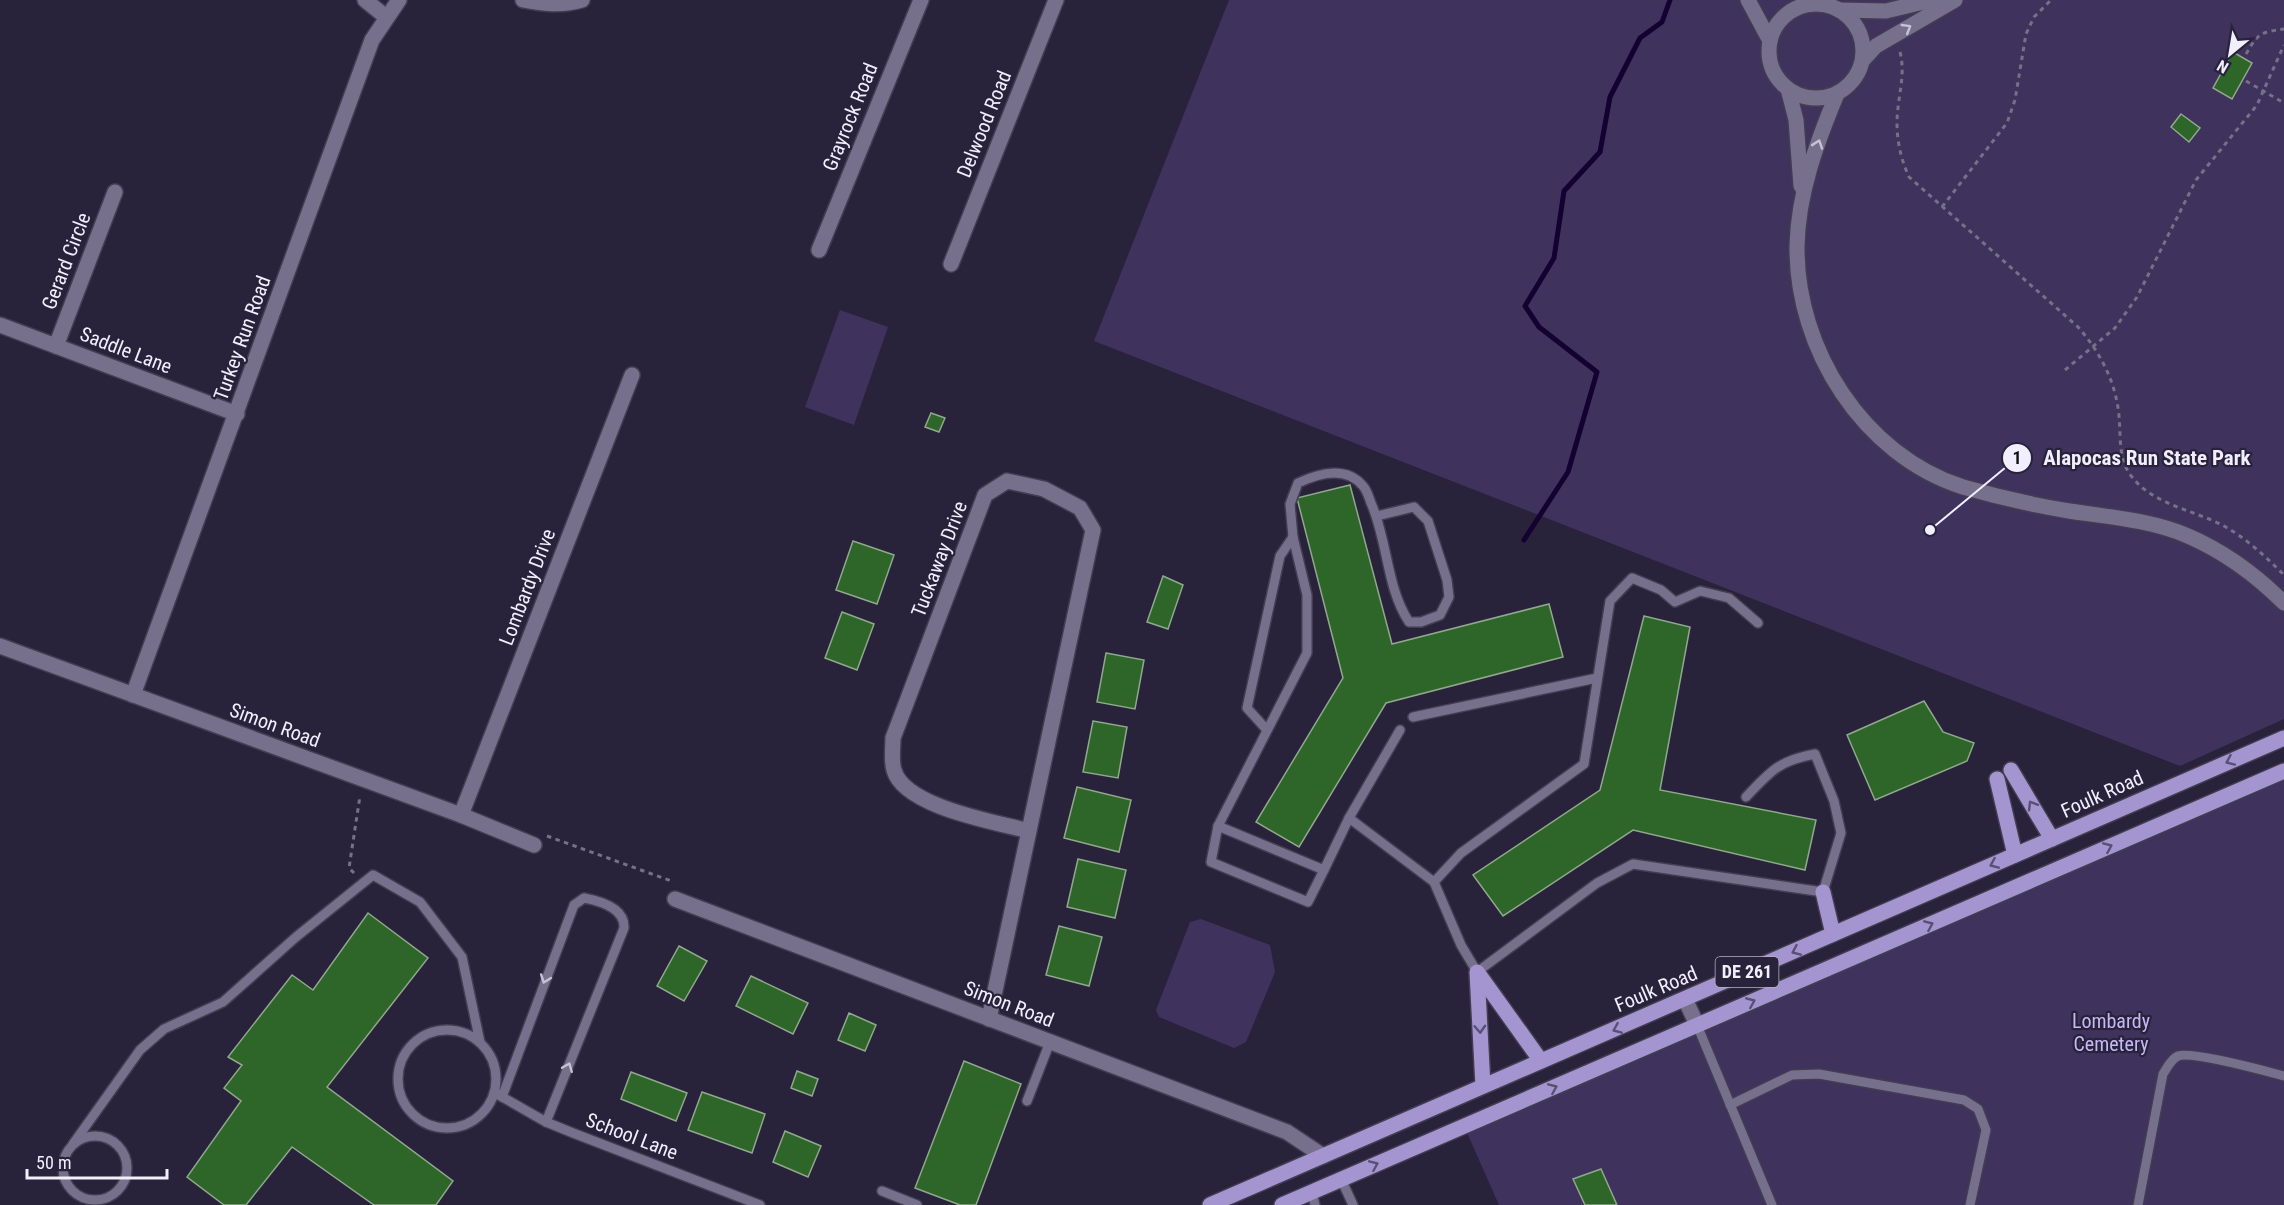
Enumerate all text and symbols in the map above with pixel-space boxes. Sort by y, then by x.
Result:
one-way arrow [1901,23,1911,35]
north arrow [2200,24,2260,84]
text: N [2214,56,2232,77]
street label: Grayrock Road [817,60,883,174]
street label: Delwood Road [952,67,1016,181]
one-way arrow [1810,139,1823,149]
street label: Gerard Circle [37,209,95,313]
street label: Turkey Run Road [208,272,276,404]
street label: Saddle Lane [77,322,175,378]
callout: Alapocas Run State Park [2002,438,2263,477]
text: Alapocas Run State Park [2043,446,2252,470]
text: 1 [2012,447,2022,468]
street label: Tuckaway Drive [906,498,972,620]
street label: Lombardy Drive [494,525,560,649]
street label: Simon Road [226,698,324,752]
one-way arrow [2226,754,2237,766]
street label: Foulk Road [2057,765,2147,823]
one-way arrow [2027,801,2039,811]
one-way arrow [2102,842,2113,854]
one-way arrow [1989,857,2000,869]
one-way arrow [1923,920,1934,932]
one-way arrow [1791,943,1802,955]
road number: DE 261 [1716,957,1778,987]
street label: Foulk Road [1611,961,1701,1017]
one-way arrow [540,973,553,984]
street label: Simon Road [961,976,1057,1032]
one-way arrow [1744,997,1755,1009]
park label: Lombardy Cemetery [2072,1009,2150,1056]
one-way arrow [1612,1021,1623,1033]
one-way arrow [1474,1025,1487,1034]
one-way arrow [561,1063,573,1074]
one-way arrow [1547,1083,1558,1095]
street label: School Lane [583,1107,681,1165]
scale bar [27,1142,166,1180]
text: 50 m [36,1152,71,1173]
one-way arrow [1368,1160,1379,1172]

